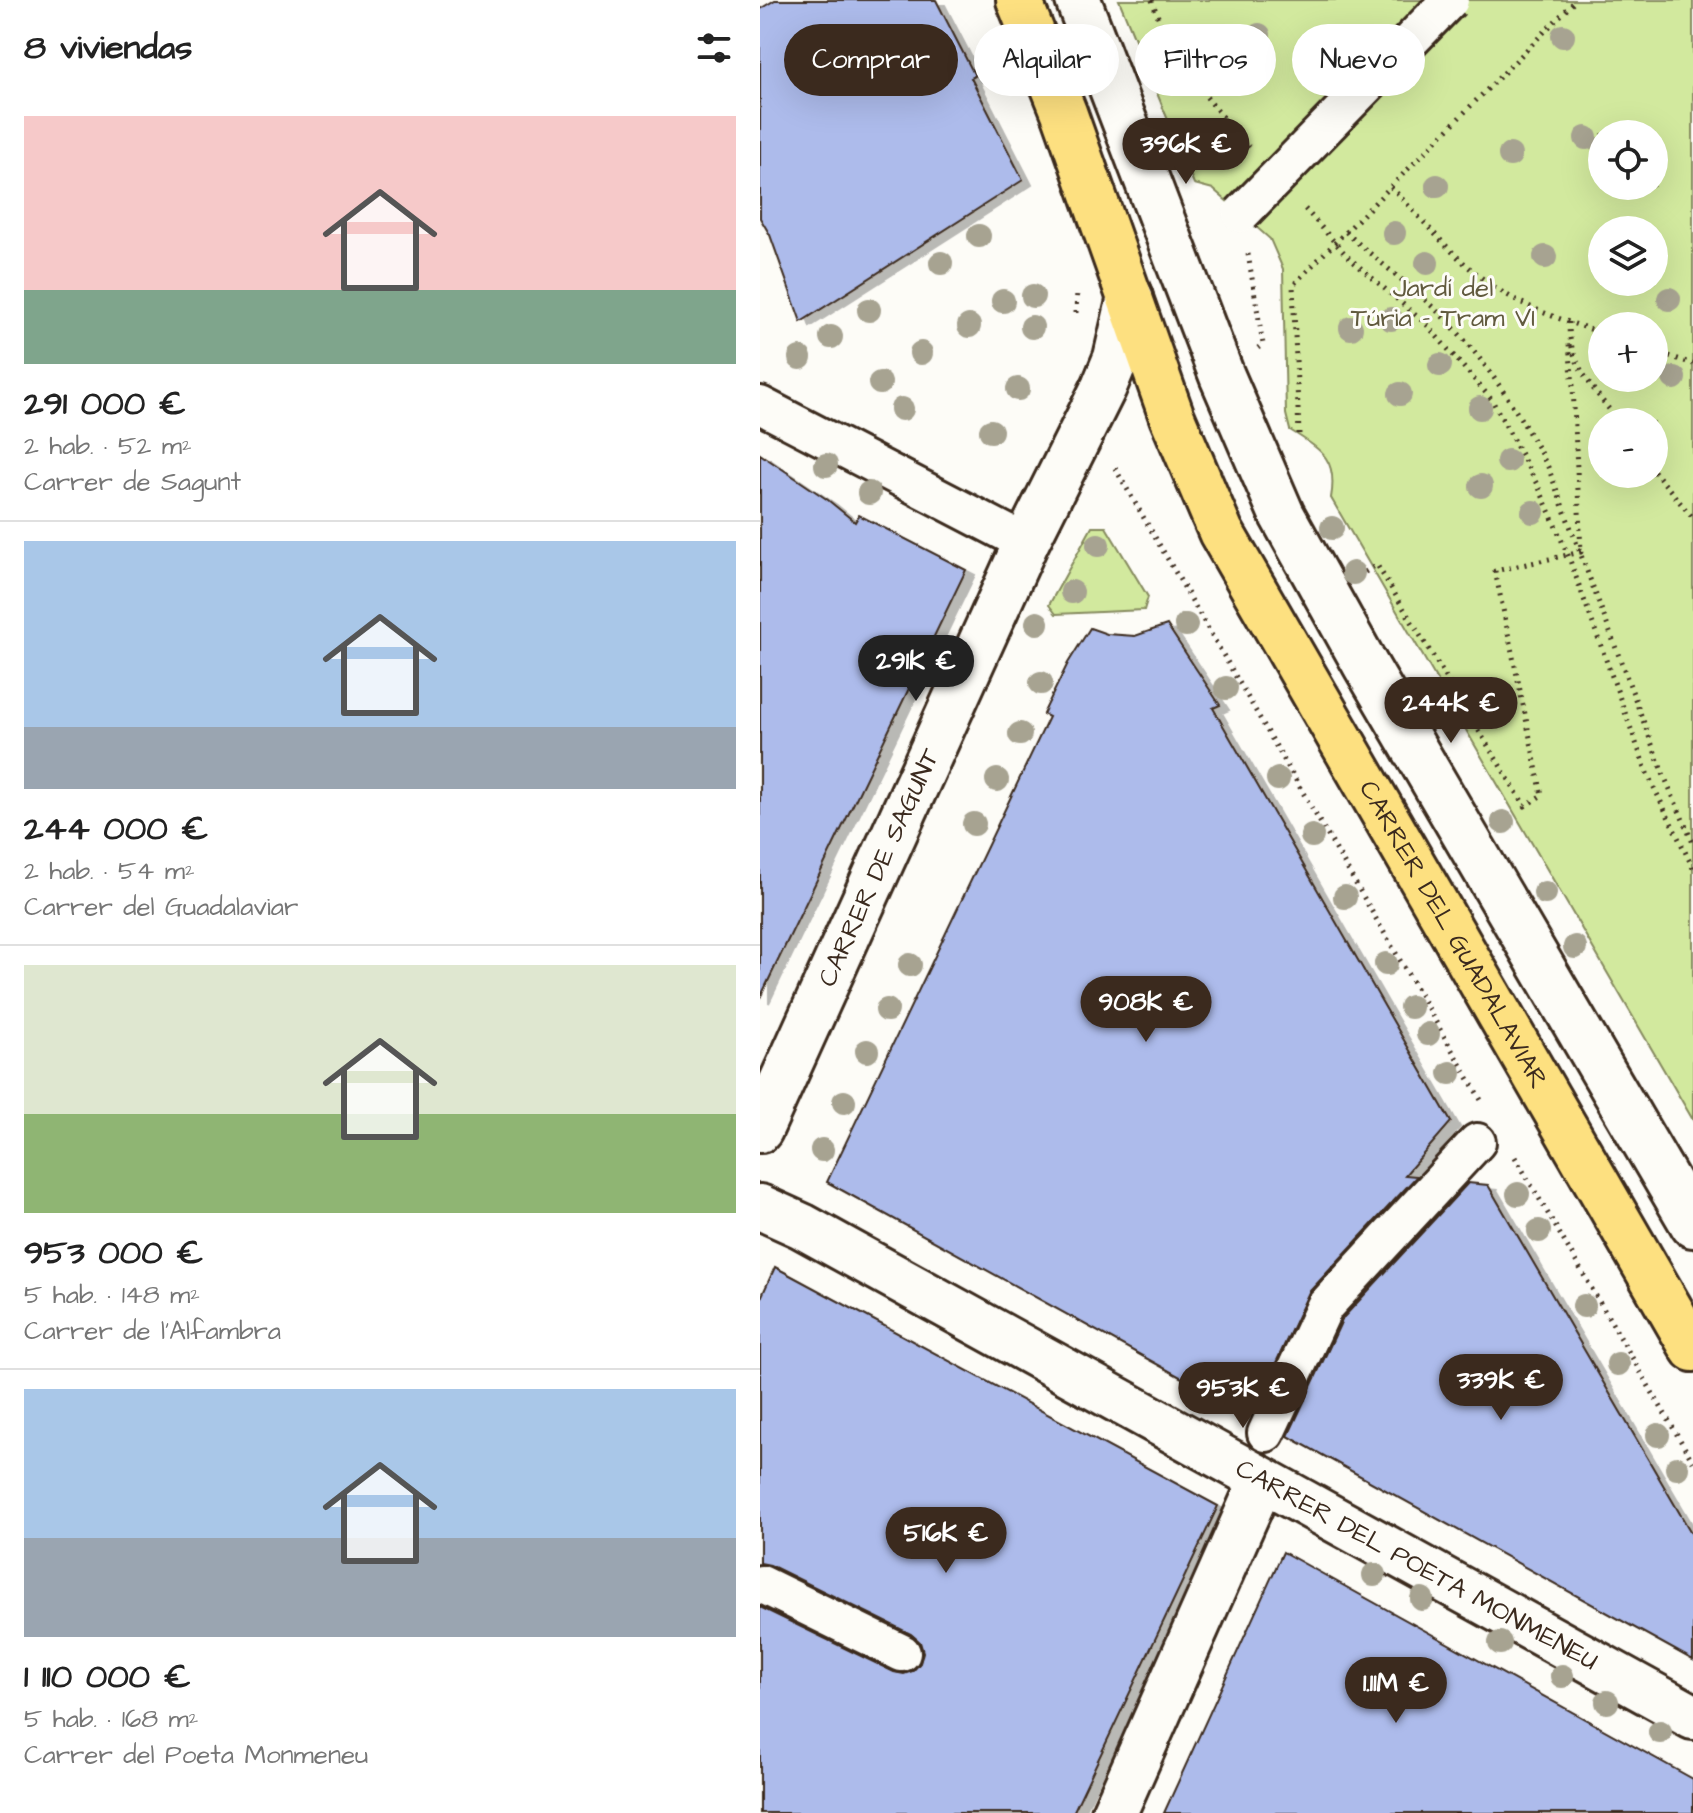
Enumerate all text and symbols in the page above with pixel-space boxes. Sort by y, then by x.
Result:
text: 8 viviendas [24,24,192,72]
chip: Comprar [784,24,958,96]
chip: Alquilar [974,24,1119,96]
chip: Filtros [1135,24,1276,96]
chip: Nuevo [1292,24,1425,96]
icon: filters [692,26,736,70]
pin: 396K € [1121,118,1251,186]
map controls [1588,120,1668,488]
button: locate [1588,120,1668,200]
text: 396K € [1140,126,1232,162]
icon: home [308,168,452,312]
button: layers [1588,216,1668,296]
park label: Jardí del Túria - Tram VI [1351,270,1535,336]
button: + [1588,312,1668,392]
text: 291 000 € [24,380,186,428]
button: − [1588,408,1668,488]
text: 2 hab. · 52 m² [24,428,192,464]
text: Carrer de Sagunt [24,464,241,500]
icon: home [308,593,452,737]
pin: 291K € [851,635,981,703]
text: 291K € [876,643,956,679]
pin: 244K € [1386,677,1516,745]
text: 244K € [1402,685,1500,721]
street label: CARRER DE SAGUNT [809,742,949,992]
street label: CARRER DEL GUADALAVIAR [1350,774,1557,1095]
text: 244 000 € [24,805,208,853]
text: 2 hab. · 54 m² [24,853,195,889]
text: Carrer del Guadalaviar [24,889,298,925]
pin: 908K € [1081,976,1211,1044]
text: 908K € [1099,984,1193,1020]
icon: home [308,1017,452,1161]
text: 953 000 € [24,1229,203,1277]
text: 5 hab. · 148 m² [24,1277,200,1313]
text: Carrer de l'Alfambra [24,1313,281,1349]
pin: 339K € [1436,1354,1566,1422]
pin: 953K € [1178,1362,1308,1430]
text: 339K € [1457,1362,1545,1398]
text: 953K € [1196,1370,1290,1406]
icon: home [308,1441,452,1585]
street label: CARRER DEL POETA MONMENEU [1229,1450,1604,1679]
pin: 516K € [881,1507,1011,1575]
text: 516K € [904,1515,988,1551]
text: 1 110 000 € [24,1653,191,1701]
pin: 1.11M € [1322,1657,1470,1725]
text: 1.11M € [1363,1665,1429,1701]
text: 5 hab. · 168 m² [24,1701,199,1737]
text: Carrer del Poeta Monmeneu [24,1737,368,1773]

